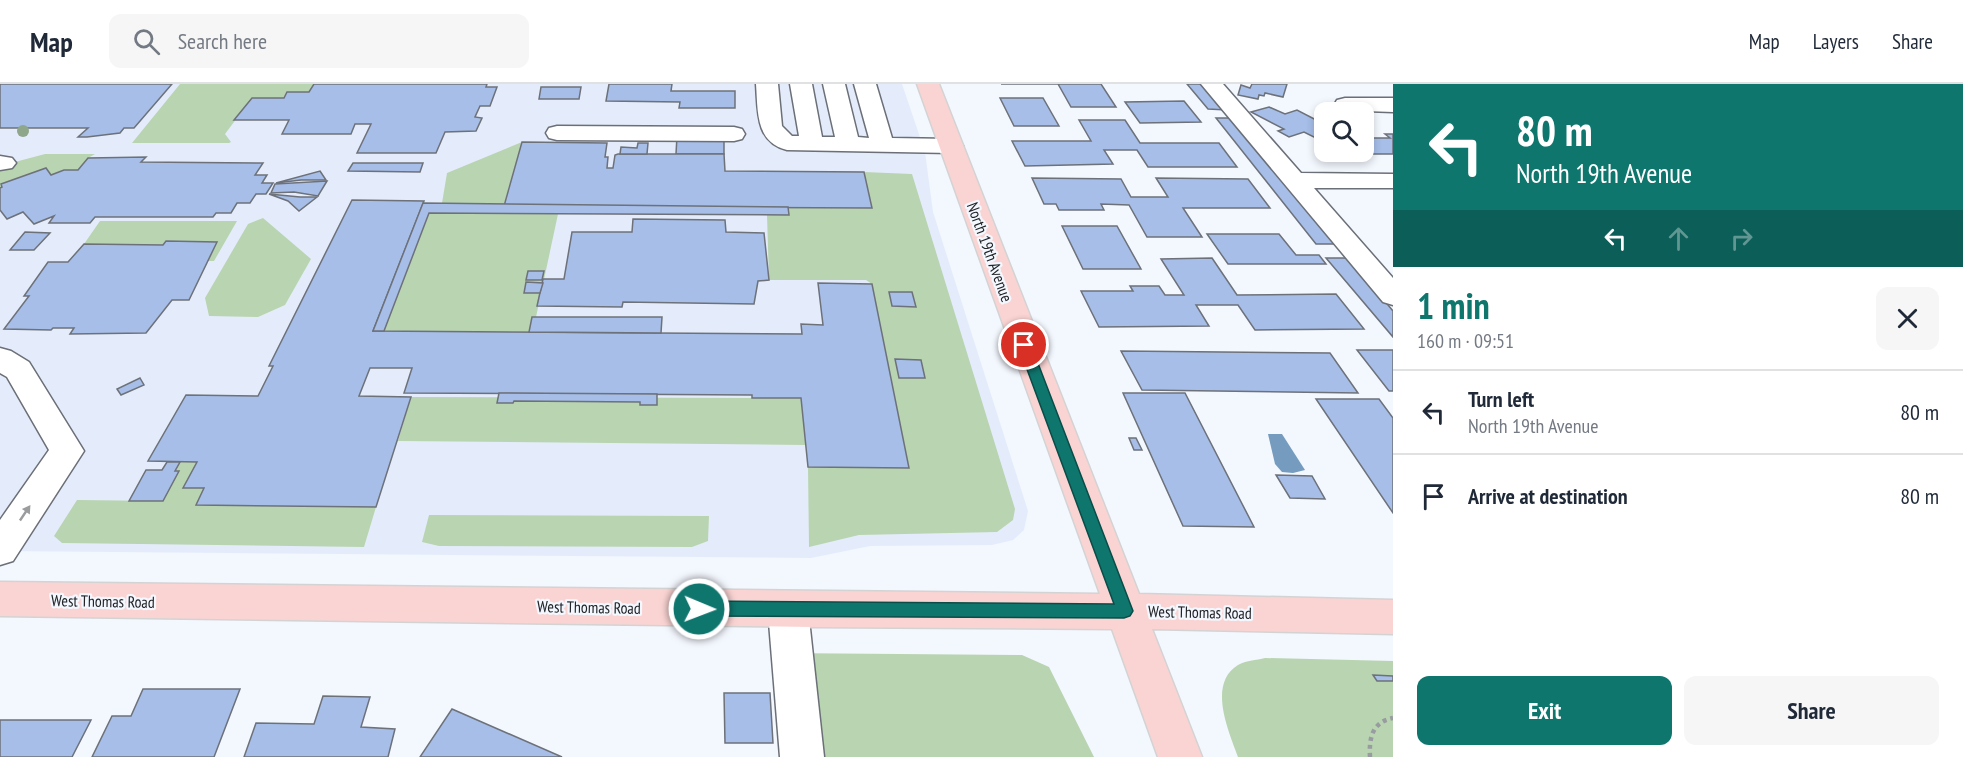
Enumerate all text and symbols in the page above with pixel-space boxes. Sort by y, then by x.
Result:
search box [109,14,529,68]
text: Map [30,23,73,60]
icon: search [130,25,163,58]
text: Search here [178,27,267,55]
text: Map [1749,28,1780,55]
text: Layers [1813,28,1859,55]
text: Share [1892,28,1933,55]
map controls [1314,102,1374,162]
button: search [1314,102,1374,162]
text: 80 m [1516,103,1593,158]
icon: left [1417,108,1495,186]
text: North 19th Avenue [1516,156,1692,190]
street label: North 19th Avenue [963,200,1017,304]
icon: left [1599,222,1632,255]
icon: ahead [1662,222,1695,255]
icon: right [1725,222,1758,255]
text: 1 min [1417,282,1490,329]
button: close [1876,287,1939,350]
pin [998,319,1049,370]
icon: arrive [1007,328,1040,361]
text: 160 m · 09:51 [1417,328,1514,354]
text: Turn left [1468,385,1534,413]
icon: left [1417,396,1450,429]
text: 80 m [1900,398,1939,426]
text: North 19th Avenue [1468,413,1598,439]
icon: arrive [1417,480,1450,513]
text: Arrive at destination [1468,482,1628,510]
text: 80 m [1900,482,1939,510]
one-way arrow [19,506,31,522]
position arrow [667,577,731,641]
street label: West Thomas Road [51,590,155,612]
street label: West Thomas Road [537,596,641,618]
street label: West Thomas Road [1148,601,1252,623]
button: Exit [1417,676,1672,745]
button: Share [1684,676,1939,745]

